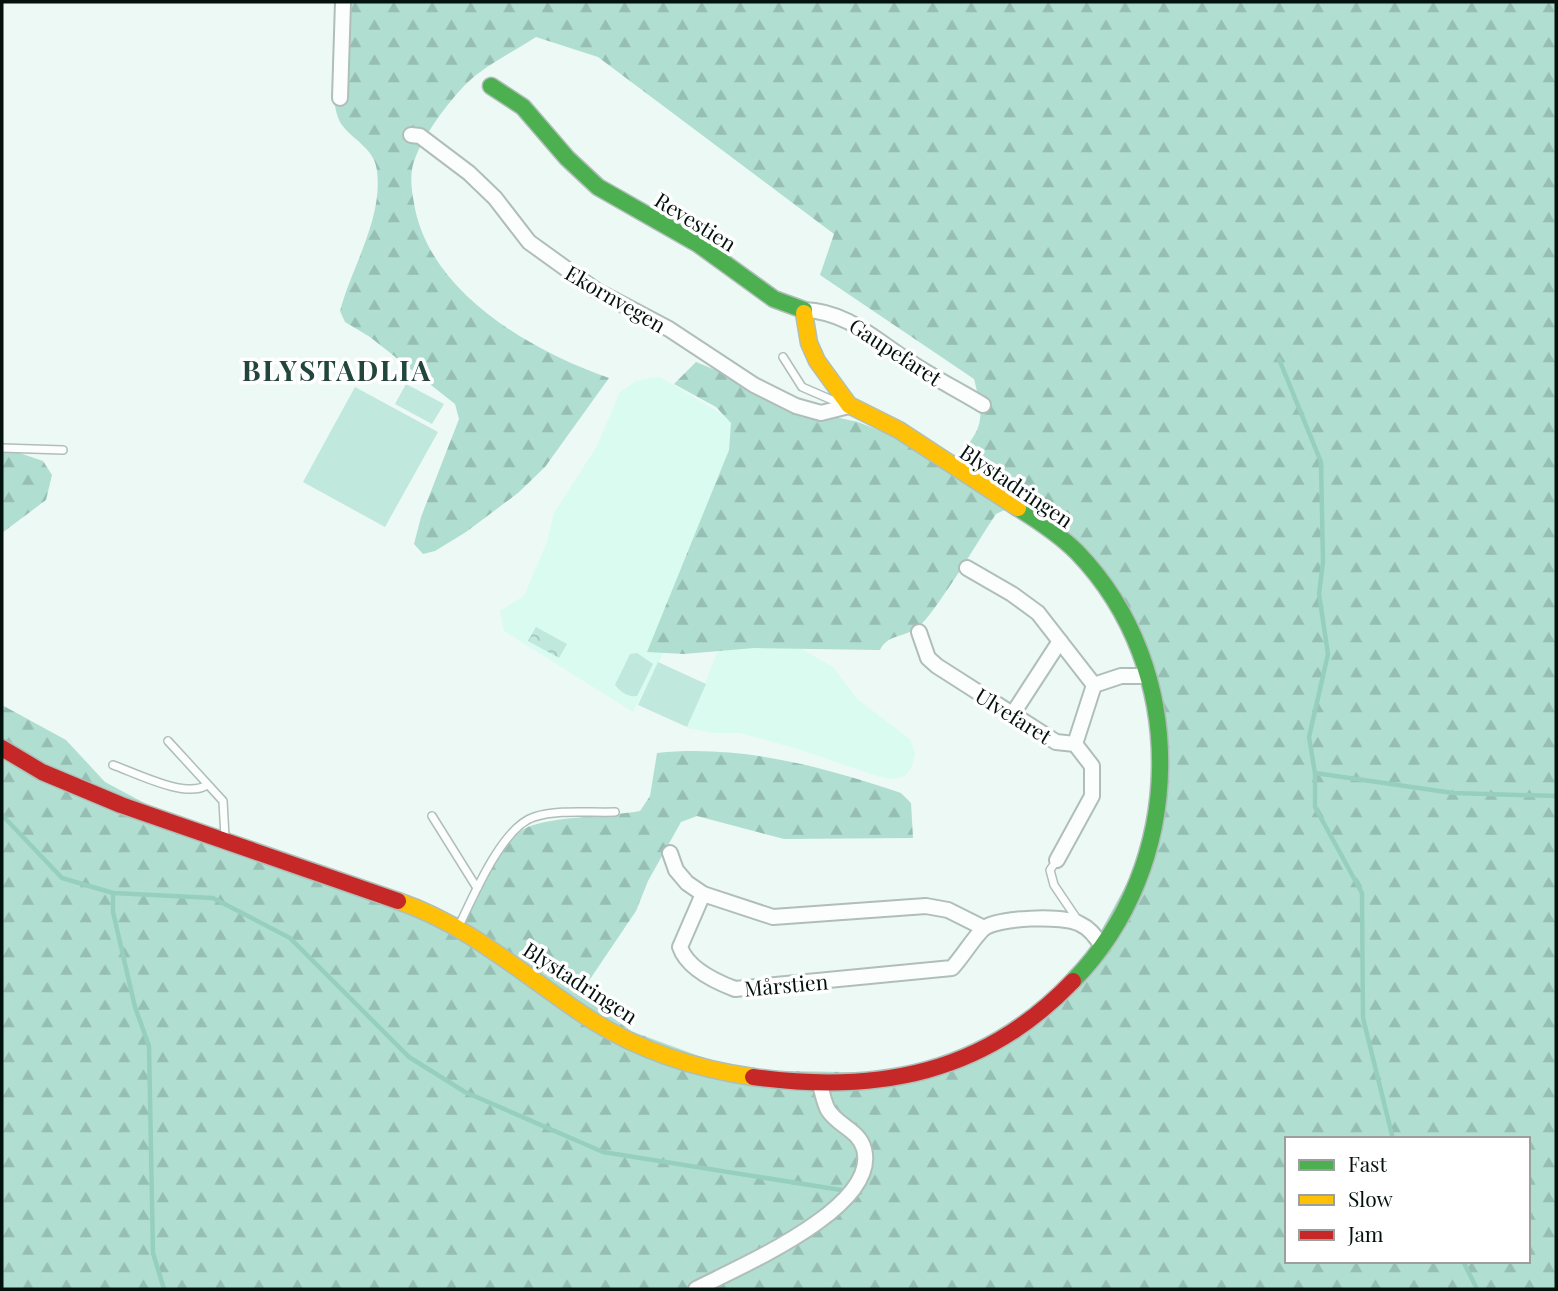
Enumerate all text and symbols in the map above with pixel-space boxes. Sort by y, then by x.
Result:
street label: Revestien [650,185,742,257]
street label: Ekornvegen [561,258,672,338]
street label: Gaupefaret [845,311,948,392]
district label: BLYSTADLIA [242,351,432,388]
street label: Blystadringen [955,437,1079,533]
street label: Ulvefaret [970,681,1058,750]
street label: Blystadringen [519,935,644,1030]
street label: Mårstien [743,966,830,1002]
legend [1285,1137,1530,1263]
text: Fast [1348,1149,1387,1177]
text: Slow [1348,1184,1393,1212]
text: Jam [1347,1219,1384,1247]

